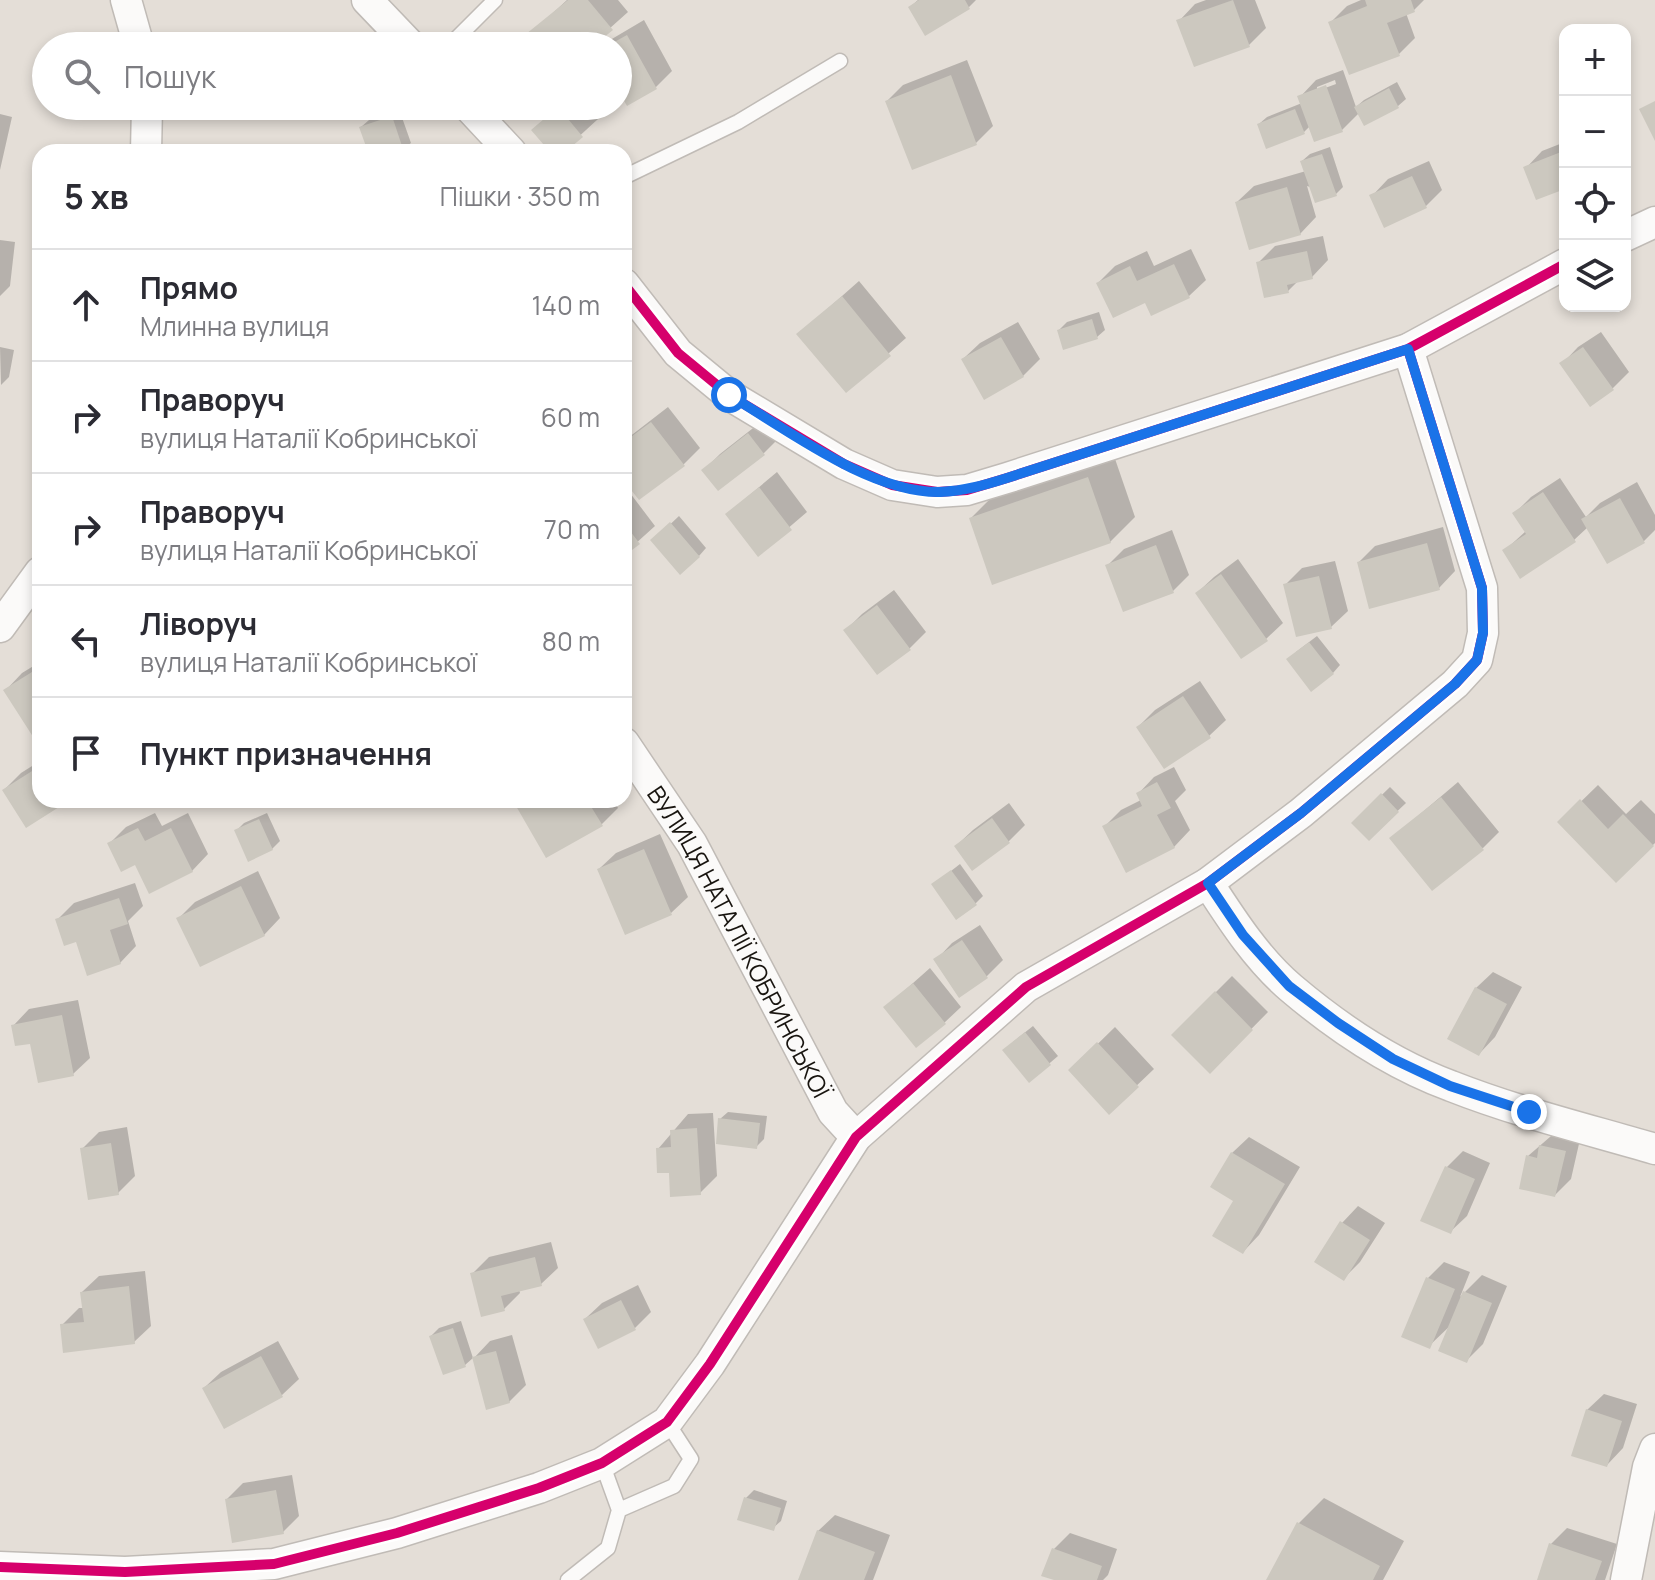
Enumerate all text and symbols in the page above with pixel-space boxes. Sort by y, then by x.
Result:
map controls [1559,24,1631,312]
button: + [1559,24,1631,96]
search box [32,32,632,120]
icon: search [60,54,104,98]
text: Пошук [124,56,216,97]
button: − [1559,96,1631,168]
button: locate [1559,168,1631,240]
text: 5 хв [64,173,129,219]
text: Пішки · 350 m [440,178,600,214]
button: layers [1559,240,1631,312]
text: Прямо [140,267,238,308]
icon: ahead [64,283,108,327]
text: 140 m [531,287,600,323]
text: Млинна вулиця [140,308,329,344]
route start [711,377,747,413]
text: Праворуч [140,379,285,420]
icon: right [64,395,108,439]
text: 60 m [541,399,600,435]
text: вулиця Наталії Кобринської [140,420,477,456]
text: Праворуч [140,491,285,532]
icon: right [64,507,108,551]
text: 70 m [544,511,600,547]
text: вулиця Наталії Кобринської [140,532,477,568]
text: Ліворуч [140,603,257,644]
icon: left [64,619,108,663]
text: 80 m [542,623,600,659]
text: вулиця Наталії Кобринської [140,644,477,680]
icon: arrive [64,731,108,775]
text: Пункт призначення [140,733,432,774]
street label: ВУЛИЦЯ НАТАЛІЇ КОБРИНСЬКОЇ [641,779,840,1104]
route end [1511,1094,1547,1130]

